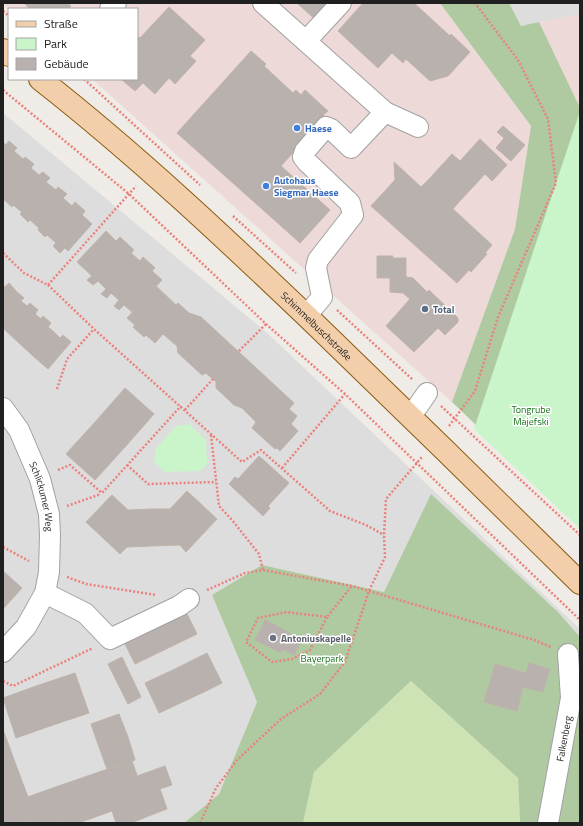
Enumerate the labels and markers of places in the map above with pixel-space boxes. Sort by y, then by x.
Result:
place label: Haese [305,121,332,136]
marker: Haese [292,123,302,133]
place label: Autohaus Siegmar Haese [274,173,339,200]
marker: Autohaus Siegmar Haese [261,181,271,191]
place label: Total [433,302,455,317]
marker: Total [420,304,430,314]
place label: Antoniuskapelle [281,631,351,646]
marker: Antoniuskapelle [268,633,278,643]

